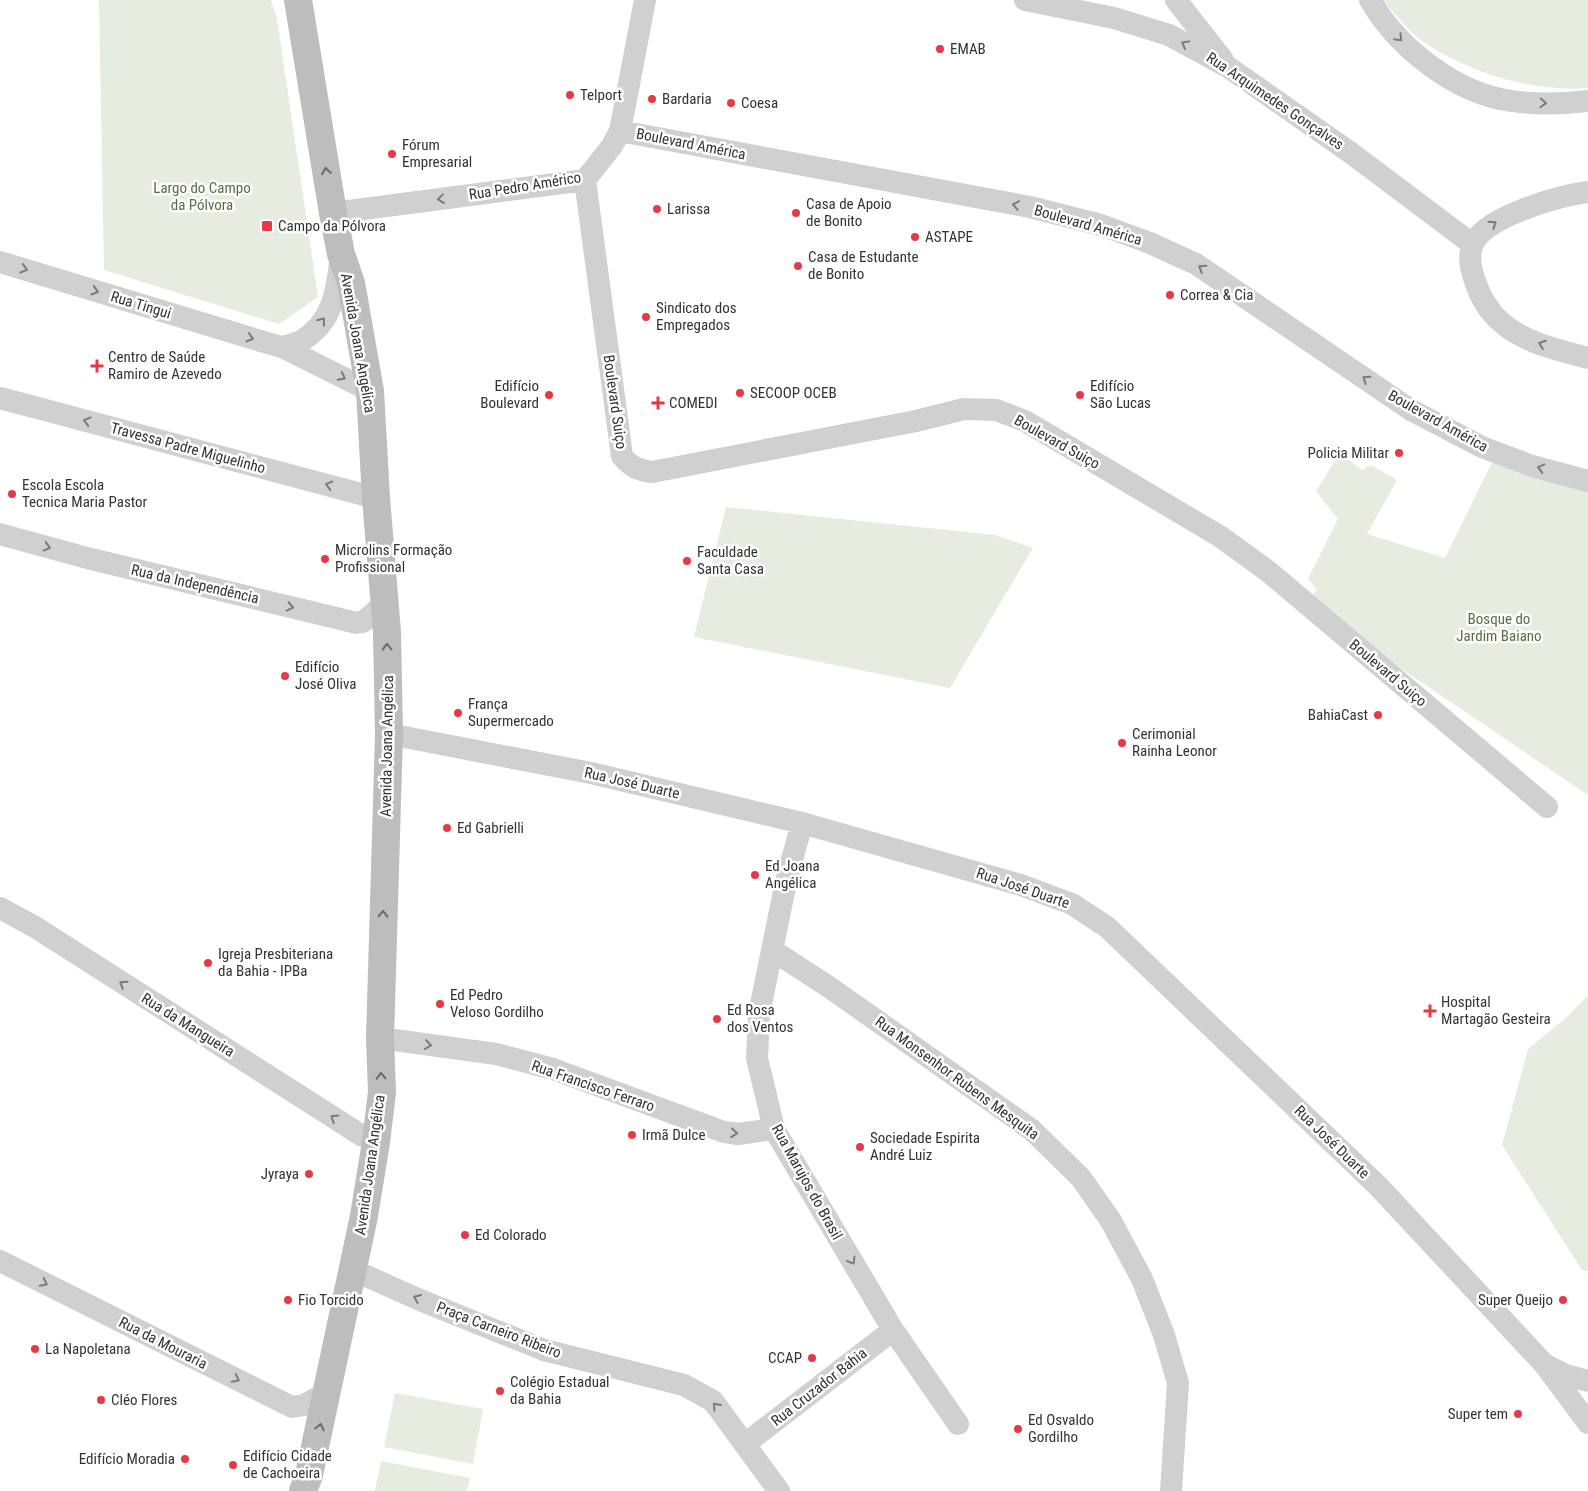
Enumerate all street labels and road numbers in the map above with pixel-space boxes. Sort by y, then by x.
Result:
street label: Rua Arquimedes Gonçalves [1203,48,1347,154]
street label: Boulevard América [635,125,747,163]
street label: Rua Pedro Américo [468,168,582,204]
street label: Boulevard América [1032,201,1144,249]
street label: Avenida Joana Angélica [337,272,379,414]
street label: Rua Tingui [109,287,173,323]
street label: Boulevard Suiço [599,354,631,450]
street label: Boulevard América [1385,386,1491,456]
street label: Boulevard Suiço [1011,411,1103,473]
street label: Travessa Padre Miguelinho [109,419,267,477]
street label: Rua da Independência [129,561,261,607]
street label: Boulevard Suiço [1346,636,1430,710]
street label: Avenida Joana Angélica [377,675,397,817]
street label: Rua José Duarte [583,763,681,803]
street label: Rua José Duarte [974,864,1072,912]
street label: Rua da Mangueira [138,989,238,1061]
street label: Rua Monsenhor Rubens Mesquita [872,1012,1042,1144]
street label: Rua Francisco Ferraro [529,1057,657,1115]
street label: Avenida Joana Angélica [351,1094,389,1236]
street label: Rua José Duarte [1291,1102,1373,1182]
street label: Rua Marujos do Brasil [768,1121,846,1243]
street label: Praça Carneiro Ribeiro [434,1298,564,1362]
street label: Rua da Mouraria [116,1313,210,1373]
street label: Rua Cruzador Bahia [768,1344,870,1430]

